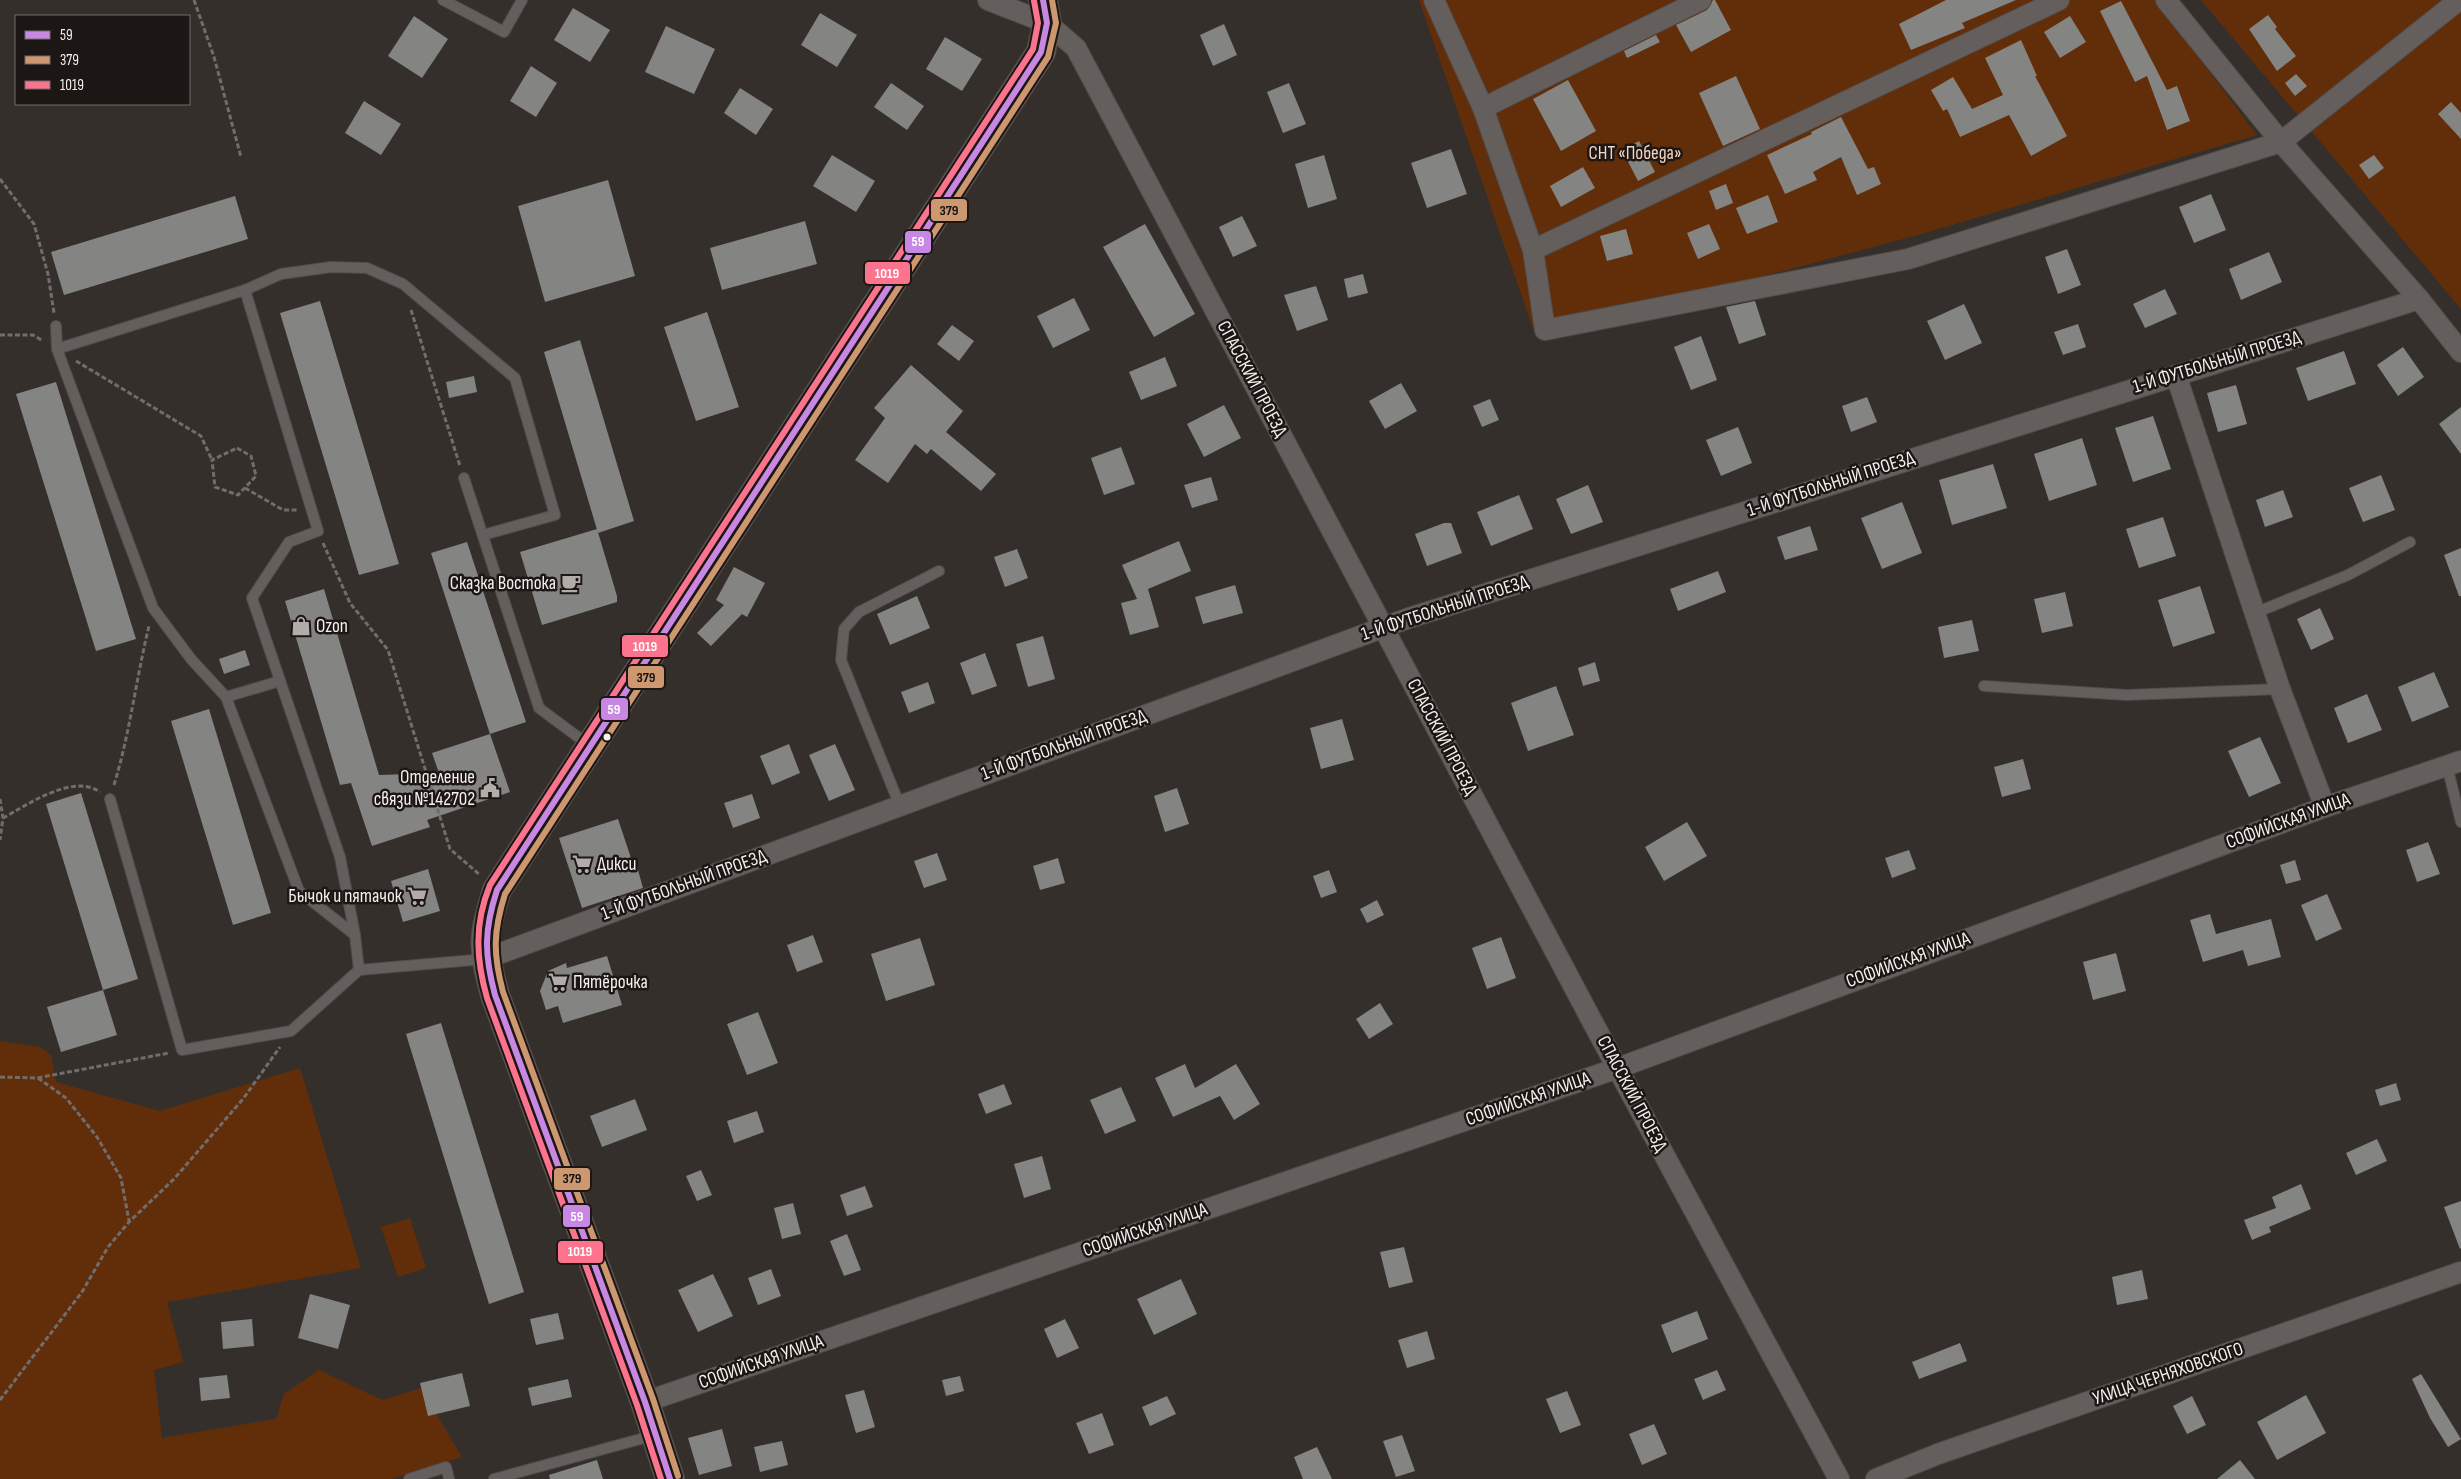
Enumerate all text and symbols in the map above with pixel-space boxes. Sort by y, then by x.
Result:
legend [15,15,190,105]
text: 59 [60,26,73,45]
text: 379 [60,51,79,70]
text: 1019 [60,76,84,95]
park label: СНТ «Победа» [1589,142,1681,165]
line badge: 379 [930,198,968,222]
text: 379 [939,202,959,219]
line badge: 59 [904,230,932,254]
text: 59 [912,233,925,250]
line badge: 1019 [864,261,911,285]
text: 1019 [875,265,899,282]
street label: СПАССКИЙ ПРОЕЗД [1212,317,1292,441]
street label: 1-Й ФУТБОЛЬНЫЙ ПРОЕЗД [2130,325,2304,399]
street label: 1-Й ФУТБОЛЬНЫЙ ПРОЕЗД [1744,446,1918,522]
street label: 1-Й ФУТБОЛЬНЫЙ ПРОЕЗД [1358,570,1532,646]
place label: Сказка Востока [450,572,556,595]
cafe icon: Сказка Востока [560,572,582,594]
shop icon: Ozon [290,615,312,637]
place label: Ozon [316,615,348,638]
line badge: 1019 [621,634,669,658]
text: 1019 [633,638,657,655]
line badge: 379 [627,665,665,689]
text: 379 [636,669,656,686]
street label: СПАССКИЙ ПРОЕЗД [1402,675,1482,799]
line badge: 59 [600,697,629,721]
text: 59 [608,701,621,718]
street label: 1-Й ФУТБОЛЬНЫЙ ПРОЕЗД [978,704,1150,786]
unlabelled marker [602,732,612,742]
place label: Отделение связи №142702 [374,766,475,811]
public building icon: Отделение связи №142702 [479,777,501,799]
street label: СОФИЙСКАЯ УЛИЦА [2223,788,2354,854]
street label: 1-Й ФУТБОЛЬНЫЙ ПРОЕЗД [598,844,770,926]
supermarket icon: Дикси [571,853,593,875]
place label: Дикси [597,853,637,876]
place label: Бычок и пятачок [288,885,403,908]
supermarket icon: Бычок и пятачок [406,885,428,907]
street label: СОФИЙСКАЯ УЛИЦА [1843,927,1974,993]
supermarket icon: Пятёрочка [547,971,569,993]
place label: Пятёрочка [573,971,648,994]
street label: СПАССКИЙ ПРОЕЗД [1592,1032,1672,1156]
street label: СОФИЙСКАЯ УЛИЦА [1463,1067,1594,1131]
line badge: 379 [553,1167,591,1191]
text: 379 [562,1170,582,1187]
street label: СОФИЙСКАЯ УЛИЦА [1080,1198,1211,1262]
line badge: 59 [562,1204,591,1228]
text: 59 [571,1208,584,1225]
line badge: 1019 [557,1240,604,1264]
text: 1019 [568,1243,592,1260]
street label: СОФИЙСКАЯ УЛИЦА [696,1330,827,1394]
street label: УЛИЦА ЧЕРНЯХОВСКОГО [2090,1337,2246,1411]

